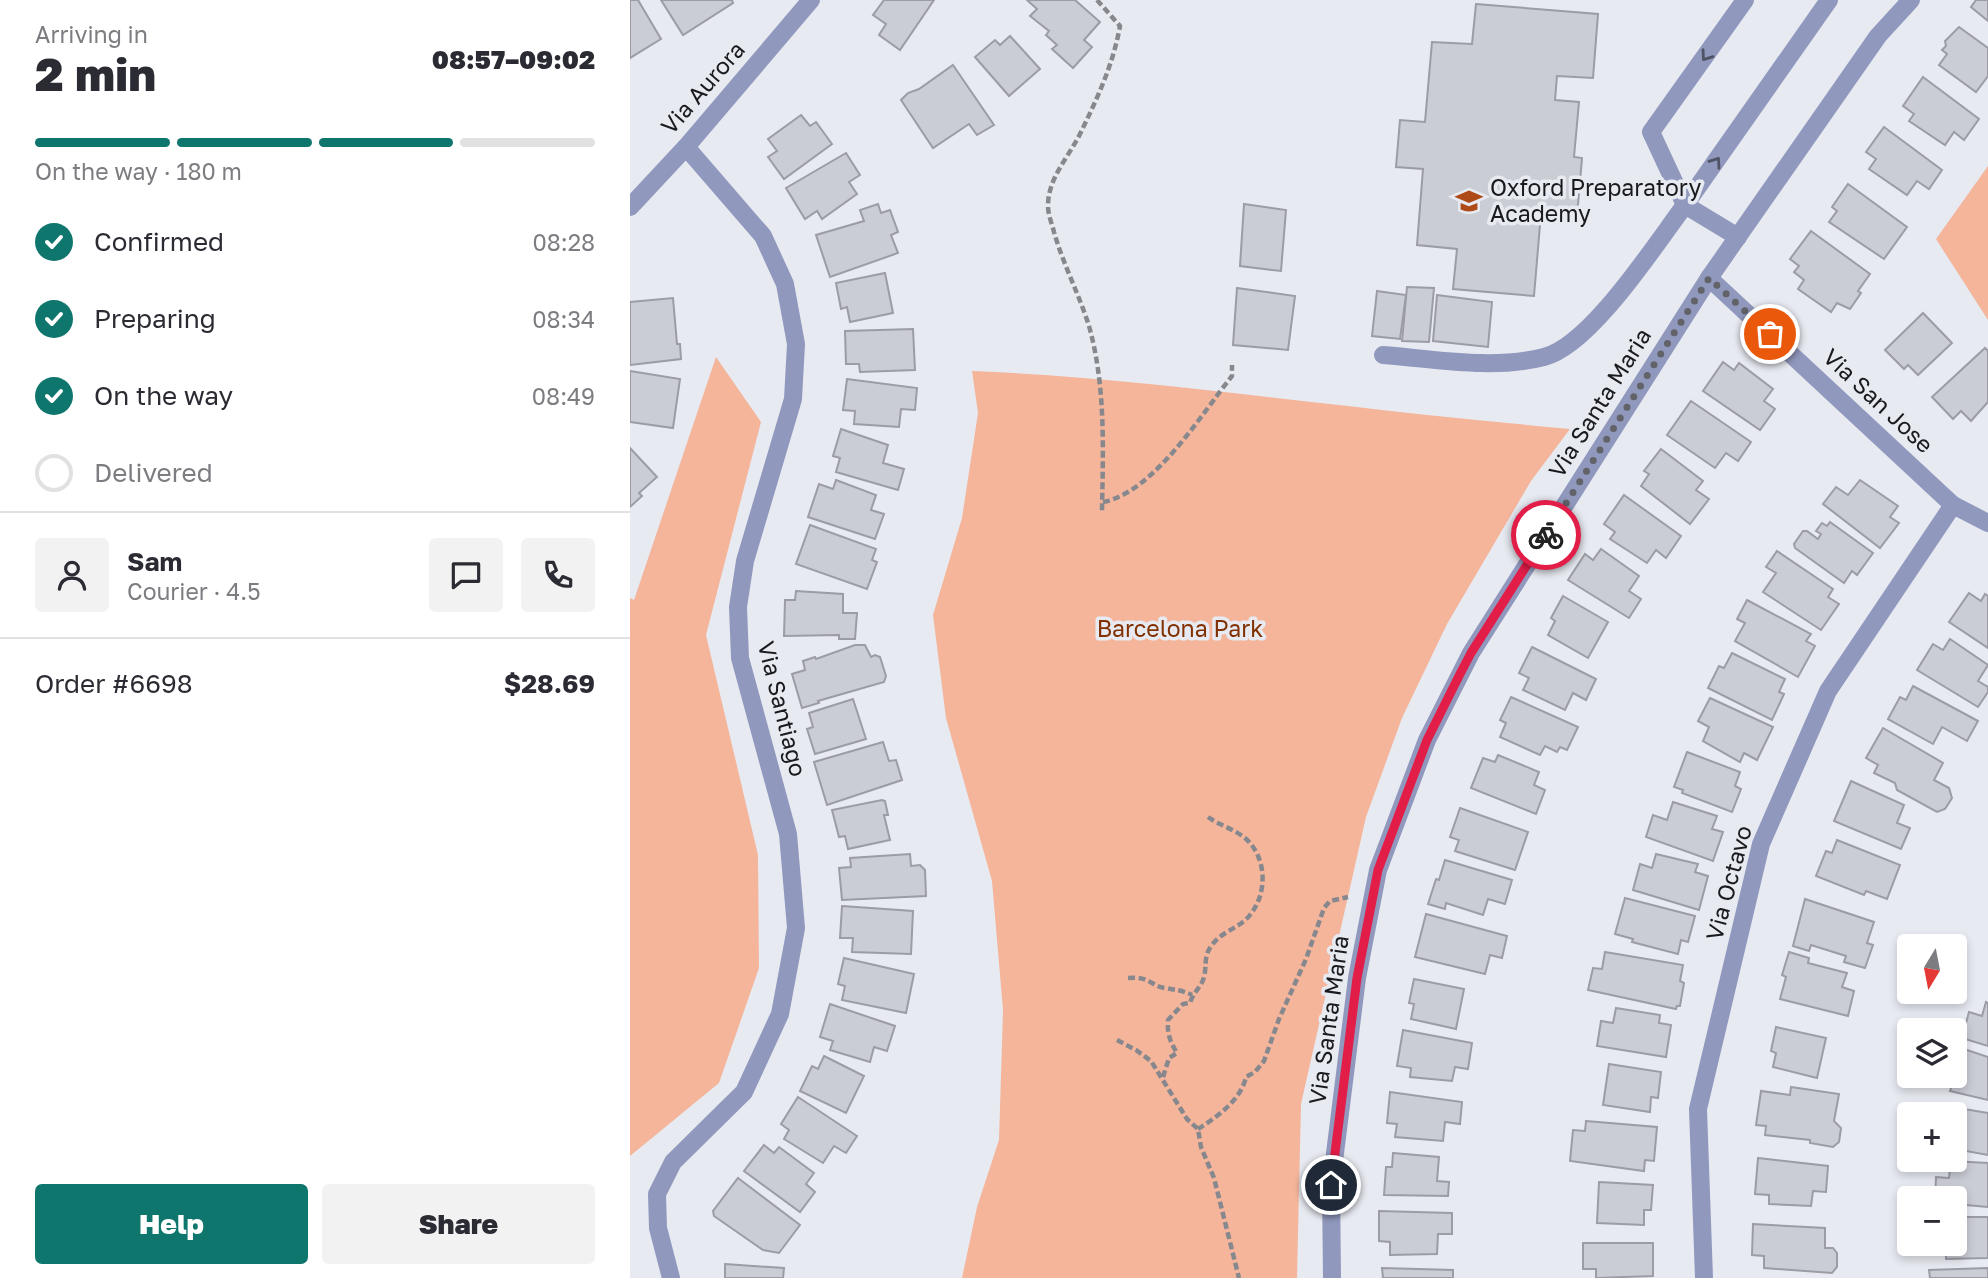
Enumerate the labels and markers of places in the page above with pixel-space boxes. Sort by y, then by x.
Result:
place label: Oxford Preparatory Academy [1490,173,1701,227]
school or university icon: Oxford Preparatory Academy [1454,186,1484,216]
pin [1740,304,1800,364]
pin [1301,1155,1361,1215]

